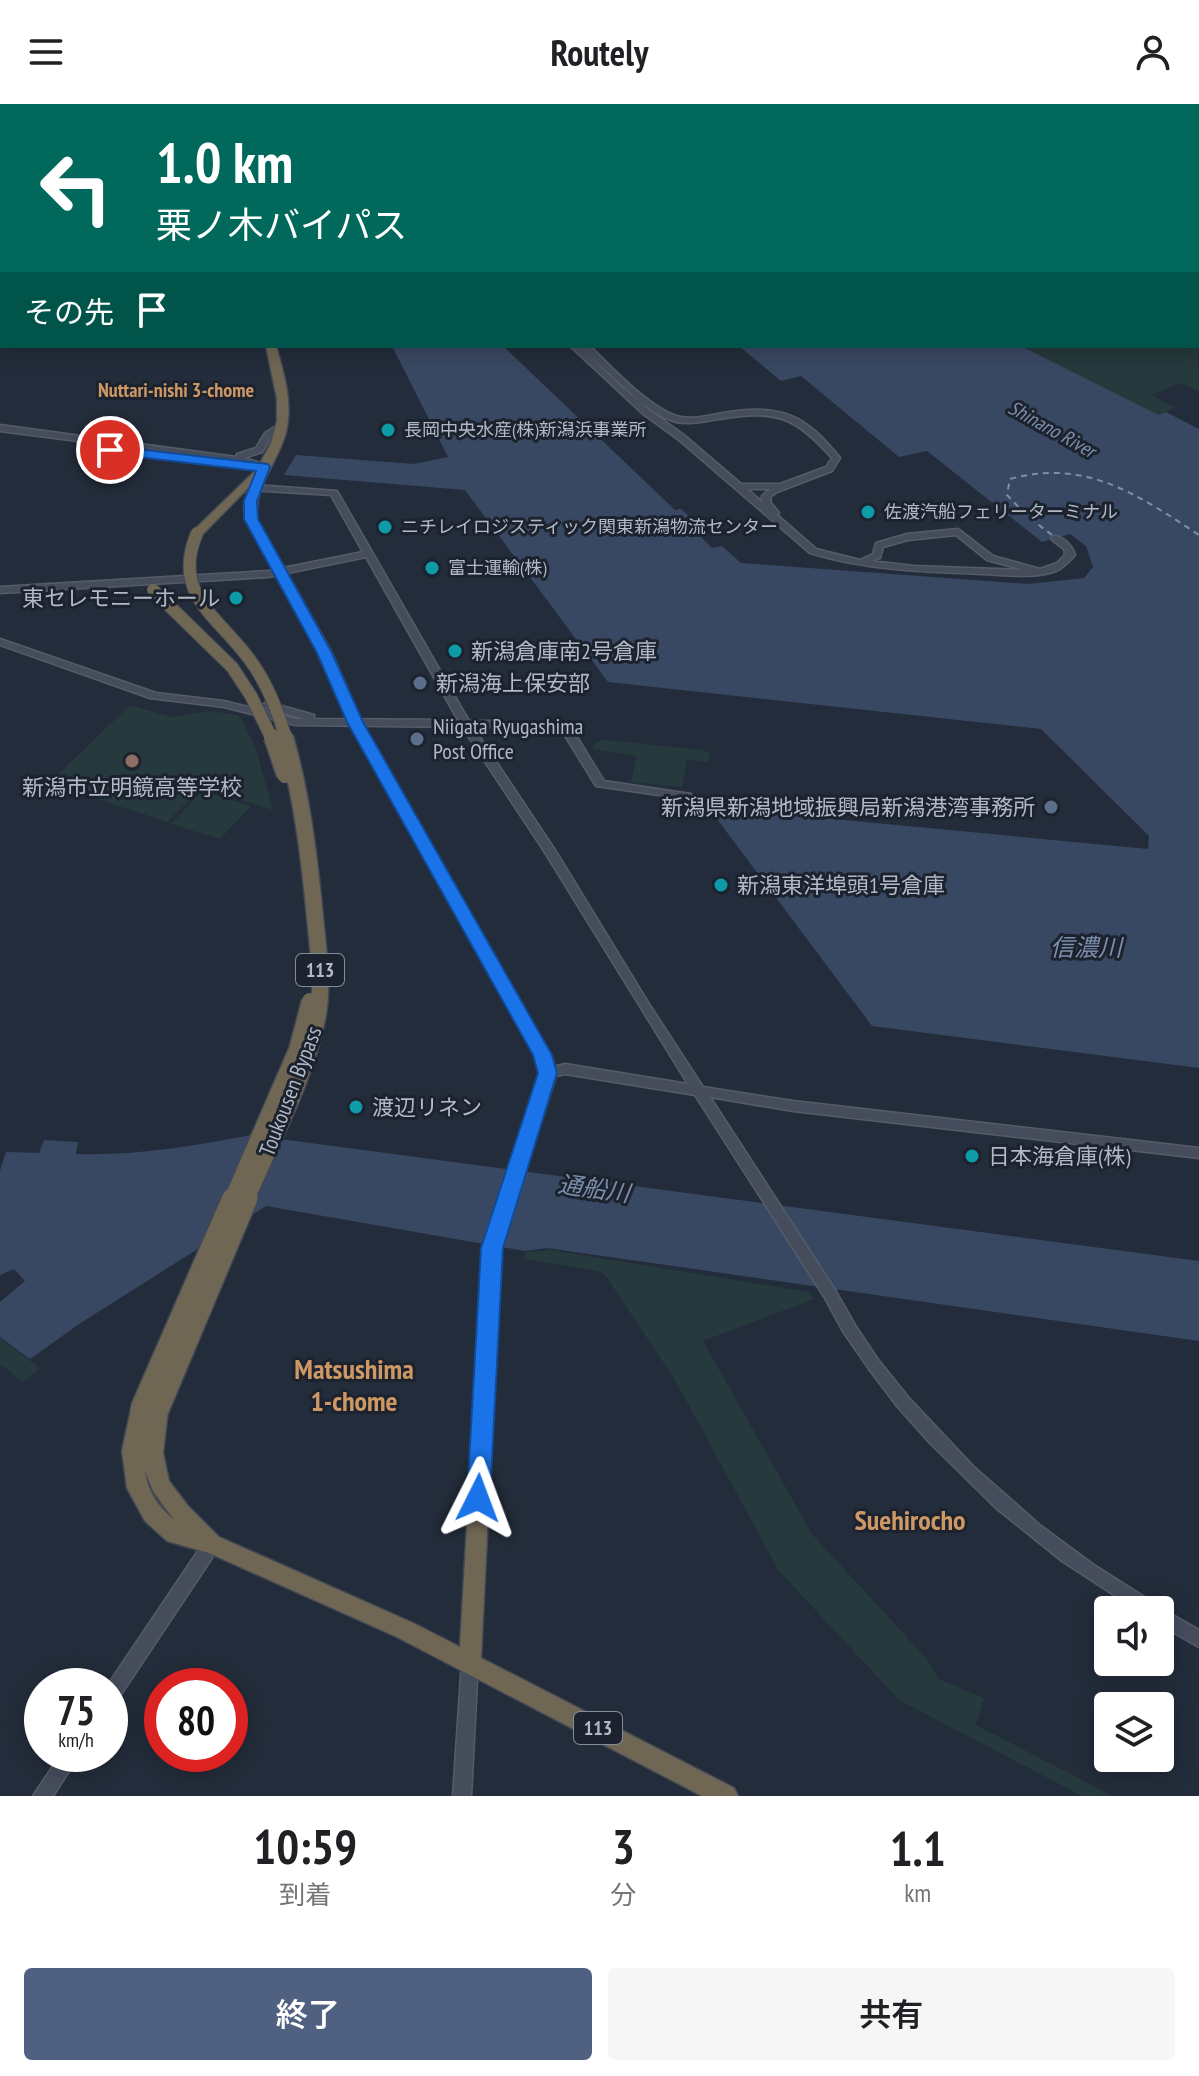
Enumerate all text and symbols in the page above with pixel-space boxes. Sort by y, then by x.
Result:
text: Routely [551,29,648,76]
icon: menu [24,30,68,74]
icon: person [1131,30,1175,74]
text: 1.0 km [156,126,293,198]
icon: left [24,136,128,240]
text: 栗ノ木バイパス [156,201,407,248]
icon: arrive [130,288,174,332]
text: その先 [24,292,114,331]
district label: Nuttari-nishi 3-chome [98,377,254,403]
water label: Shinano River [1004,394,1102,465]
pin [76,416,144,484]
place label: 長岡中央水産(株)新潟浜事業所 [404,418,646,441]
marker: 長岡中央水産(株)新潟浜事業所 [379,421,397,439]
icon: arrive [88,428,132,472]
place label: 佐渡汽船フェリーターミナル [884,500,1118,523]
marker: 佐渡汽船フェリーターミナル [859,503,877,521]
place label: ニチレイロジスティック関東新潟物流センター [401,515,778,538]
marker: ニチレイロジスティック関東新潟物流センター [376,518,394,536]
place label: 富士運輸(株) [448,556,547,579]
marker: 富士運輸(株) [423,559,441,577]
place label: 東セレモニーホール [22,584,220,612]
marker: 東セレモニーホール [227,589,245,607]
place label: 新潟倉庫南2号倉庫 [471,637,657,665]
marker: 新潟倉庫南2号倉庫 [446,642,464,660]
place label: 新潟海上保安部 [436,669,590,697]
marker: 新潟海上保安部 [411,674,429,692]
place label: Niigata Ryugashima Post Office [433,712,583,765]
marker: Niigata Ryugashima Post Office [408,730,426,748]
marker: 新潟市立明鏡高等学校 [123,752,141,770]
place label: 新潟市立明鏡高等学校 [22,773,242,801]
place label: 新潟県新潟地域振興局新潟港湾事務所 [661,793,1035,821]
marker: 新潟県新潟地域振興局新潟港湾事務所 [1042,798,1060,816]
place label: 新潟東洋埠頭1号倉庫 [737,871,945,899]
marker: 新潟東洋埠頭1号倉庫 [712,876,730,894]
water label: 信濃川 [1050,932,1125,963]
road number: 113 [296,954,344,986]
street label: Toukousen Bypass [252,1022,328,1160]
place label: 渡辺リネン [372,1093,482,1121]
marker: 渡辺リネン [347,1098,365,1116]
place label: 日本海倉庫(株) [988,1142,1131,1170]
marker: 日本海倉庫(株) [963,1147,981,1165]
water label: 通船川 [556,1168,635,1209]
district label: Matsushima 1-chome [294,1350,414,1419]
position arrow [436,1456,520,1540]
district label: Suehirocho [854,1501,966,1538]
map controls [1094,1596,1174,1772]
button: sound [1094,1596,1174,1676]
speed limit sign: 80 [144,1668,248,1772]
text: 75 [57,1684,95,1736]
button: layers [1094,1692,1174,1772]
road number: 113 [574,1712,622,1744]
text: km/h [58,1727,94,1753]
text: 10:59 [253,1815,357,1877]
text: 3 [612,1815,635,1877]
text: 1.1 [890,1817,946,1879]
text: km [904,1876,931,1909]
text: 到着 [279,1878,331,1911]
text: 分 [610,1878,636,1911]
button: 終了 [24,1968,592,2060]
button: 共有 [608,1968,1175,2060]

